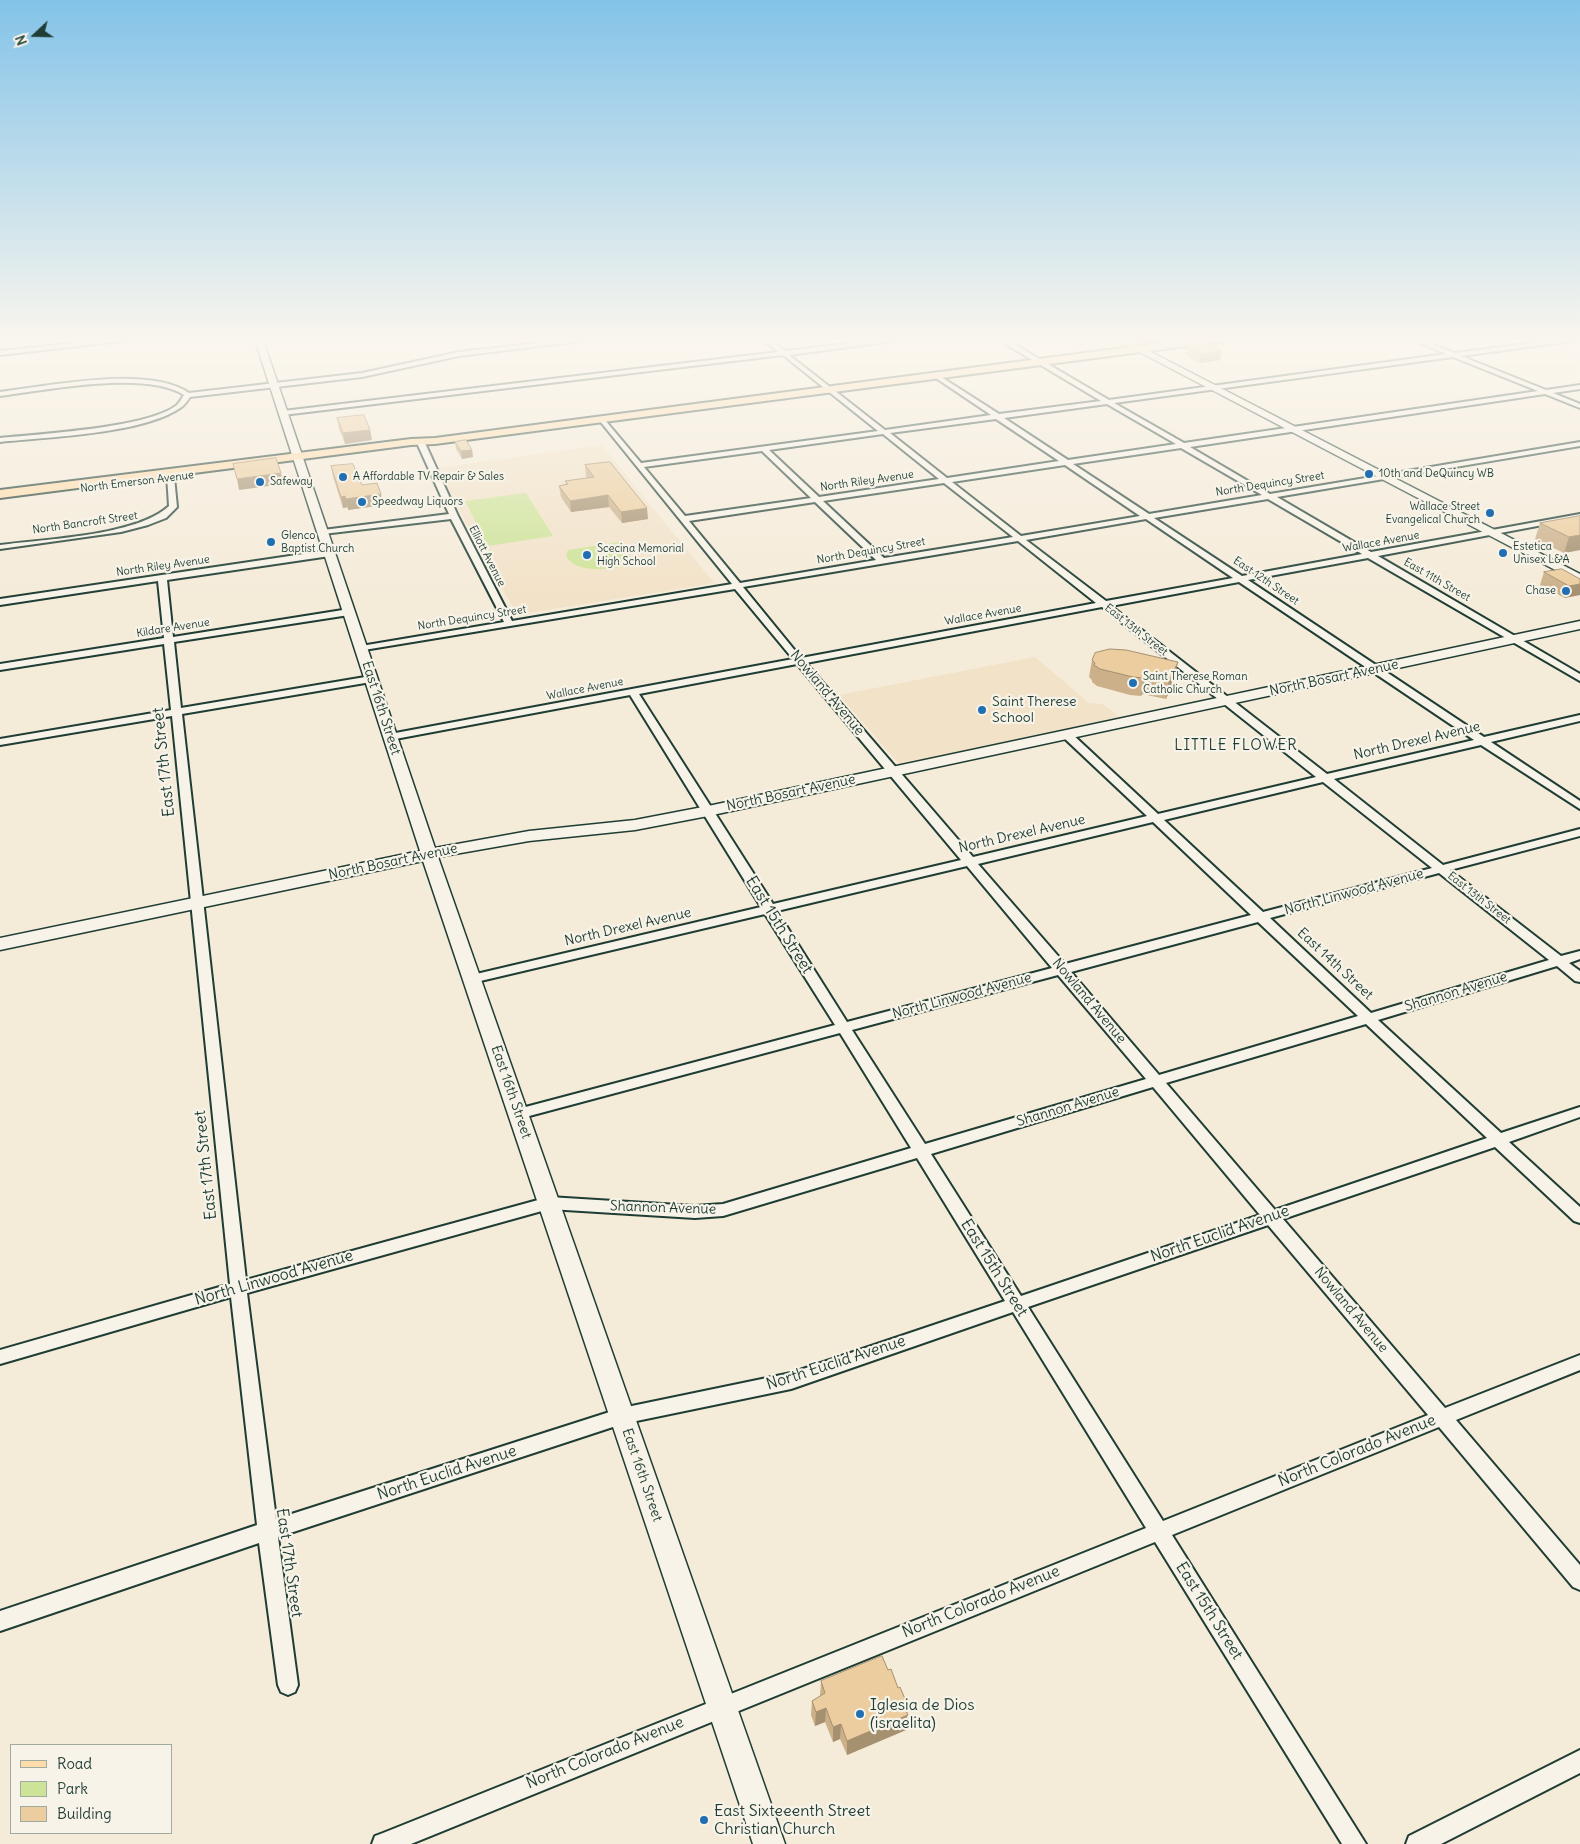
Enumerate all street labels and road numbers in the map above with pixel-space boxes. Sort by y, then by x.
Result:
street label: North Emerson Avenue [79,468,195,496]
street label: North Riley Avenue [819,468,915,494]
street label: North Dequincy Street [1215,469,1325,499]
street label: North Bancroft Street [32,509,138,537]
street label: Elliott Avenue [466,523,508,589]
street label: Wallace Avenue [1342,529,1420,555]
street label: North Dequincy Street [816,535,926,567]
street label: North Riley Avenue [115,553,211,579]
street label: East 12th Street [1231,554,1301,608]
street label: East 11th Street [1401,556,1473,604]
street label: East 13th Street [1102,601,1170,659]
street label: Wallace Avenue [944,602,1022,628]
street label: North Dequincy Street [417,603,527,633]
street label: Kildare Avenue [135,616,211,640]
street label: Nowland Avenue [786,647,868,739]
street label: North Bosart Avenue [1268,656,1400,700]
street label: East 16th Street [358,659,404,757]
street label: Wallace Avenue [546,675,624,703]
street label: East 17th Street [149,706,179,818]
street label: North Drexel Avenue [1352,718,1482,764]
street label: North Bosart Avenue [725,771,857,815]
street label: North Drexel Avenue [957,811,1087,857]
street label: North Bosart Avenue [327,840,459,884]
street label: North Linwood Avenue [1283,865,1425,919]
street label: East 13th Street [1445,869,1513,927]
street label: East 15th Street [741,873,817,977]
street label: North Drexel Avenue [563,904,693,950]
street label: East 14th Street [1294,925,1376,1003]
street label: Nowland Avenue [1048,955,1130,1047]
street label: Shannon Avenue [1403,968,1509,1016]
street label: North Linwood Avenue [891,969,1033,1023]
street label: East 16th Street [487,1043,535,1141]
street label: Shannon Avenue [1015,1083,1121,1131]
street label: East 17th Street [191,1109,221,1221]
street label: Shannon Avenue [610,1198,716,1218]
street label: North Euclid Avenue [1148,1201,1292,1267]
street label: East 15th Street [956,1216,1032,1320]
street label: North Linwood Avenue [193,1246,355,1310]
street label: Nowland Avenue [1310,1264,1392,1356]
street label: North Euclid Avenue [764,1331,908,1395]
street label: North Colorado Avenue [1275,1411,1439,1491]
street label: East 16th Street [618,1426,666,1524]
street label: North Euclid Avenue [375,1441,519,1505]
street label: East 17th Street [272,1507,306,1619]
street label: East 15th Street [1171,1559,1247,1663]
street label: North Colorado Avenue [899,1562,1063,1642]
street label: North Colorado Avenue [523,1713,687,1793]

